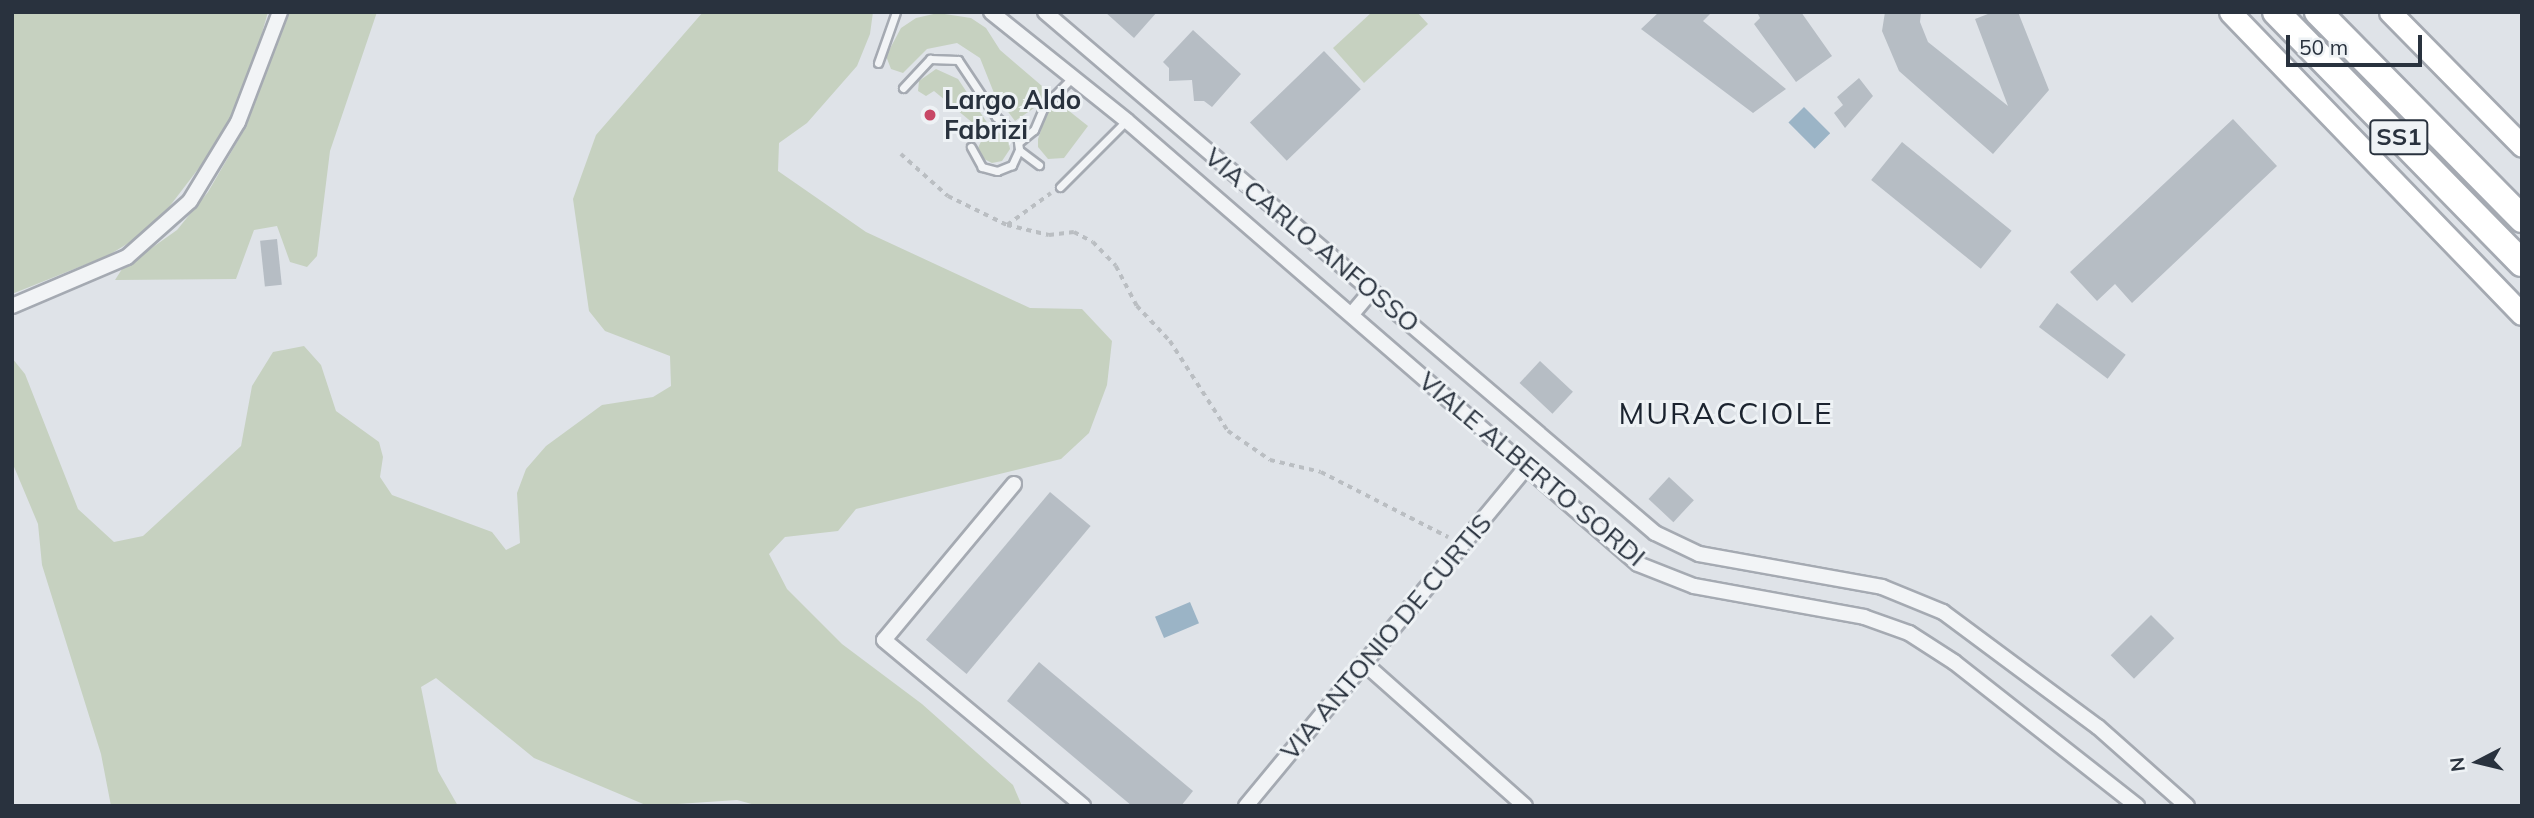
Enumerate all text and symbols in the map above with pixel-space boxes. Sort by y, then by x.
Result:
scale bar [2289,21,2426,65]
text: 50 m [2299,34,2348,60]
place label: Largo Aldo Fabrizi [944,84,1081,146]
marker: Largo Aldo Fabrizi [922,107,938,123]
road number: SS1 [2369,117,2429,158]
street label: VIA CARLO ANFOSSO [1198,141,1426,339]
street label: VIALE ALBERTO SORDI [1413,365,1651,573]
district label: MURACCIOLE [1620,395,1832,431]
street label: VIA ANTONIO DE CURTIS [1274,508,1498,766]
north arrow [2443,727,2513,797]
text: N [2444,756,2470,773]

